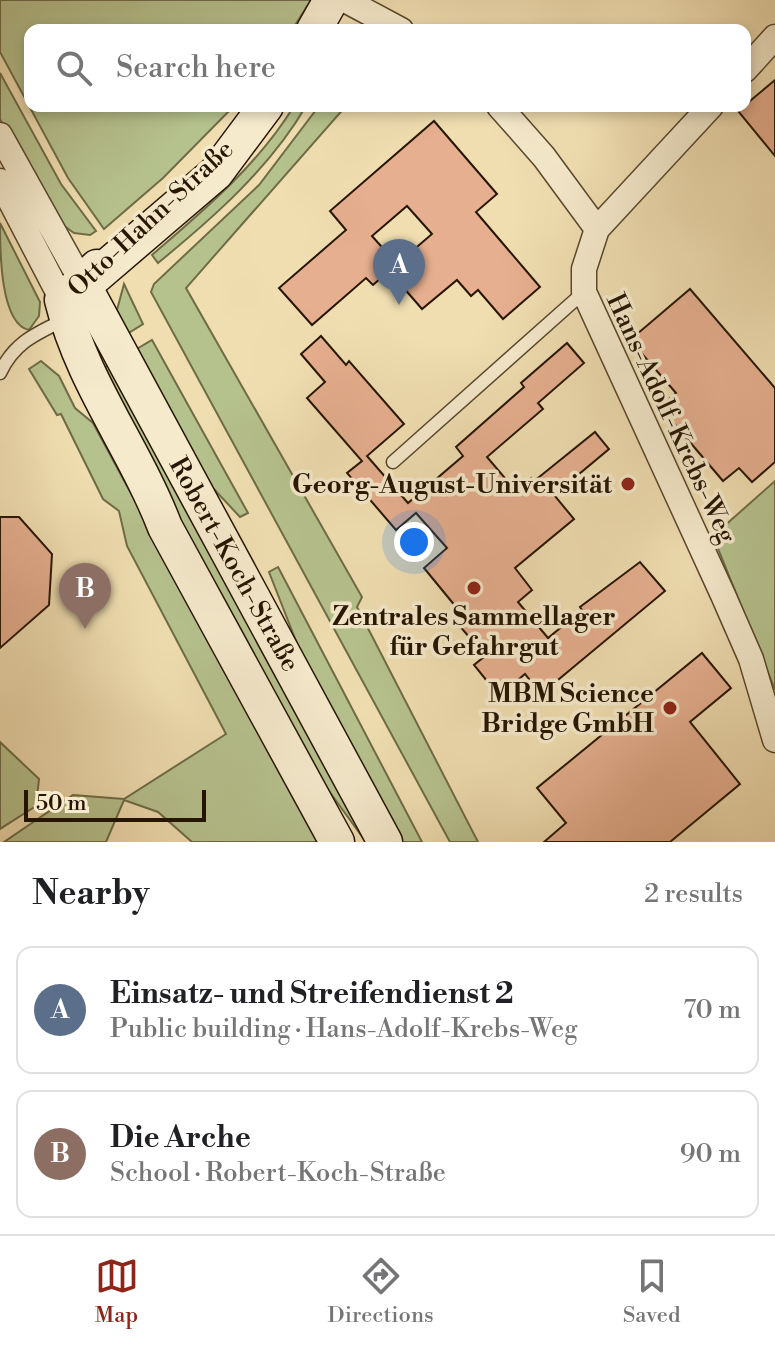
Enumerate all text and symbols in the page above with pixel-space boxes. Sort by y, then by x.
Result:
search box [24,24,751,112]
icon: search [52,46,96,90]
text: Search here [116,49,276,87]
street label: Otto-Hahn-Straße [61,134,240,304]
pin: A [373,239,425,305]
street label: Hans-Adolf-Krebs-Weg [599,288,743,549]
street label: Robert-Koch-Straße [162,452,306,677]
place label: Georg-August-Universität [292,469,613,501]
marker: Georg-August-Universität [619,475,637,493]
your location [394,522,434,562]
pin: B [59,563,111,629]
marker: Zentrales Sammellager für Gefahrgut [465,579,483,597]
place label: Zentrales Sammellager für Gefahrgut [332,601,616,663]
place label: MBM Science Bridge GmbH [481,678,655,740]
marker: MBM Science Bridge GmbH [661,699,679,717]
scale bar [24,786,206,822]
text: 50 m [36,790,87,817]
text: Nearby [32,873,150,915]
text: 2 results [644,878,743,910]
text: Einsatz- und Streifendienst 2 [110,975,514,1013]
text: A [51,994,69,1026]
text: 70 m [683,994,741,1026]
text: Public building · Hans-Adolf-Krebs-Weg [110,1013,578,1045]
text: Die Arche [110,1119,251,1157]
text: B [50,1138,70,1170]
text: 90 m [680,1138,741,1170]
text: School · Robert-Koch-Straße [110,1157,446,1189]
tab: Map [95,1254,139,1329]
tab: Directions [328,1254,434,1329]
tab: Saved [623,1254,680,1329]

